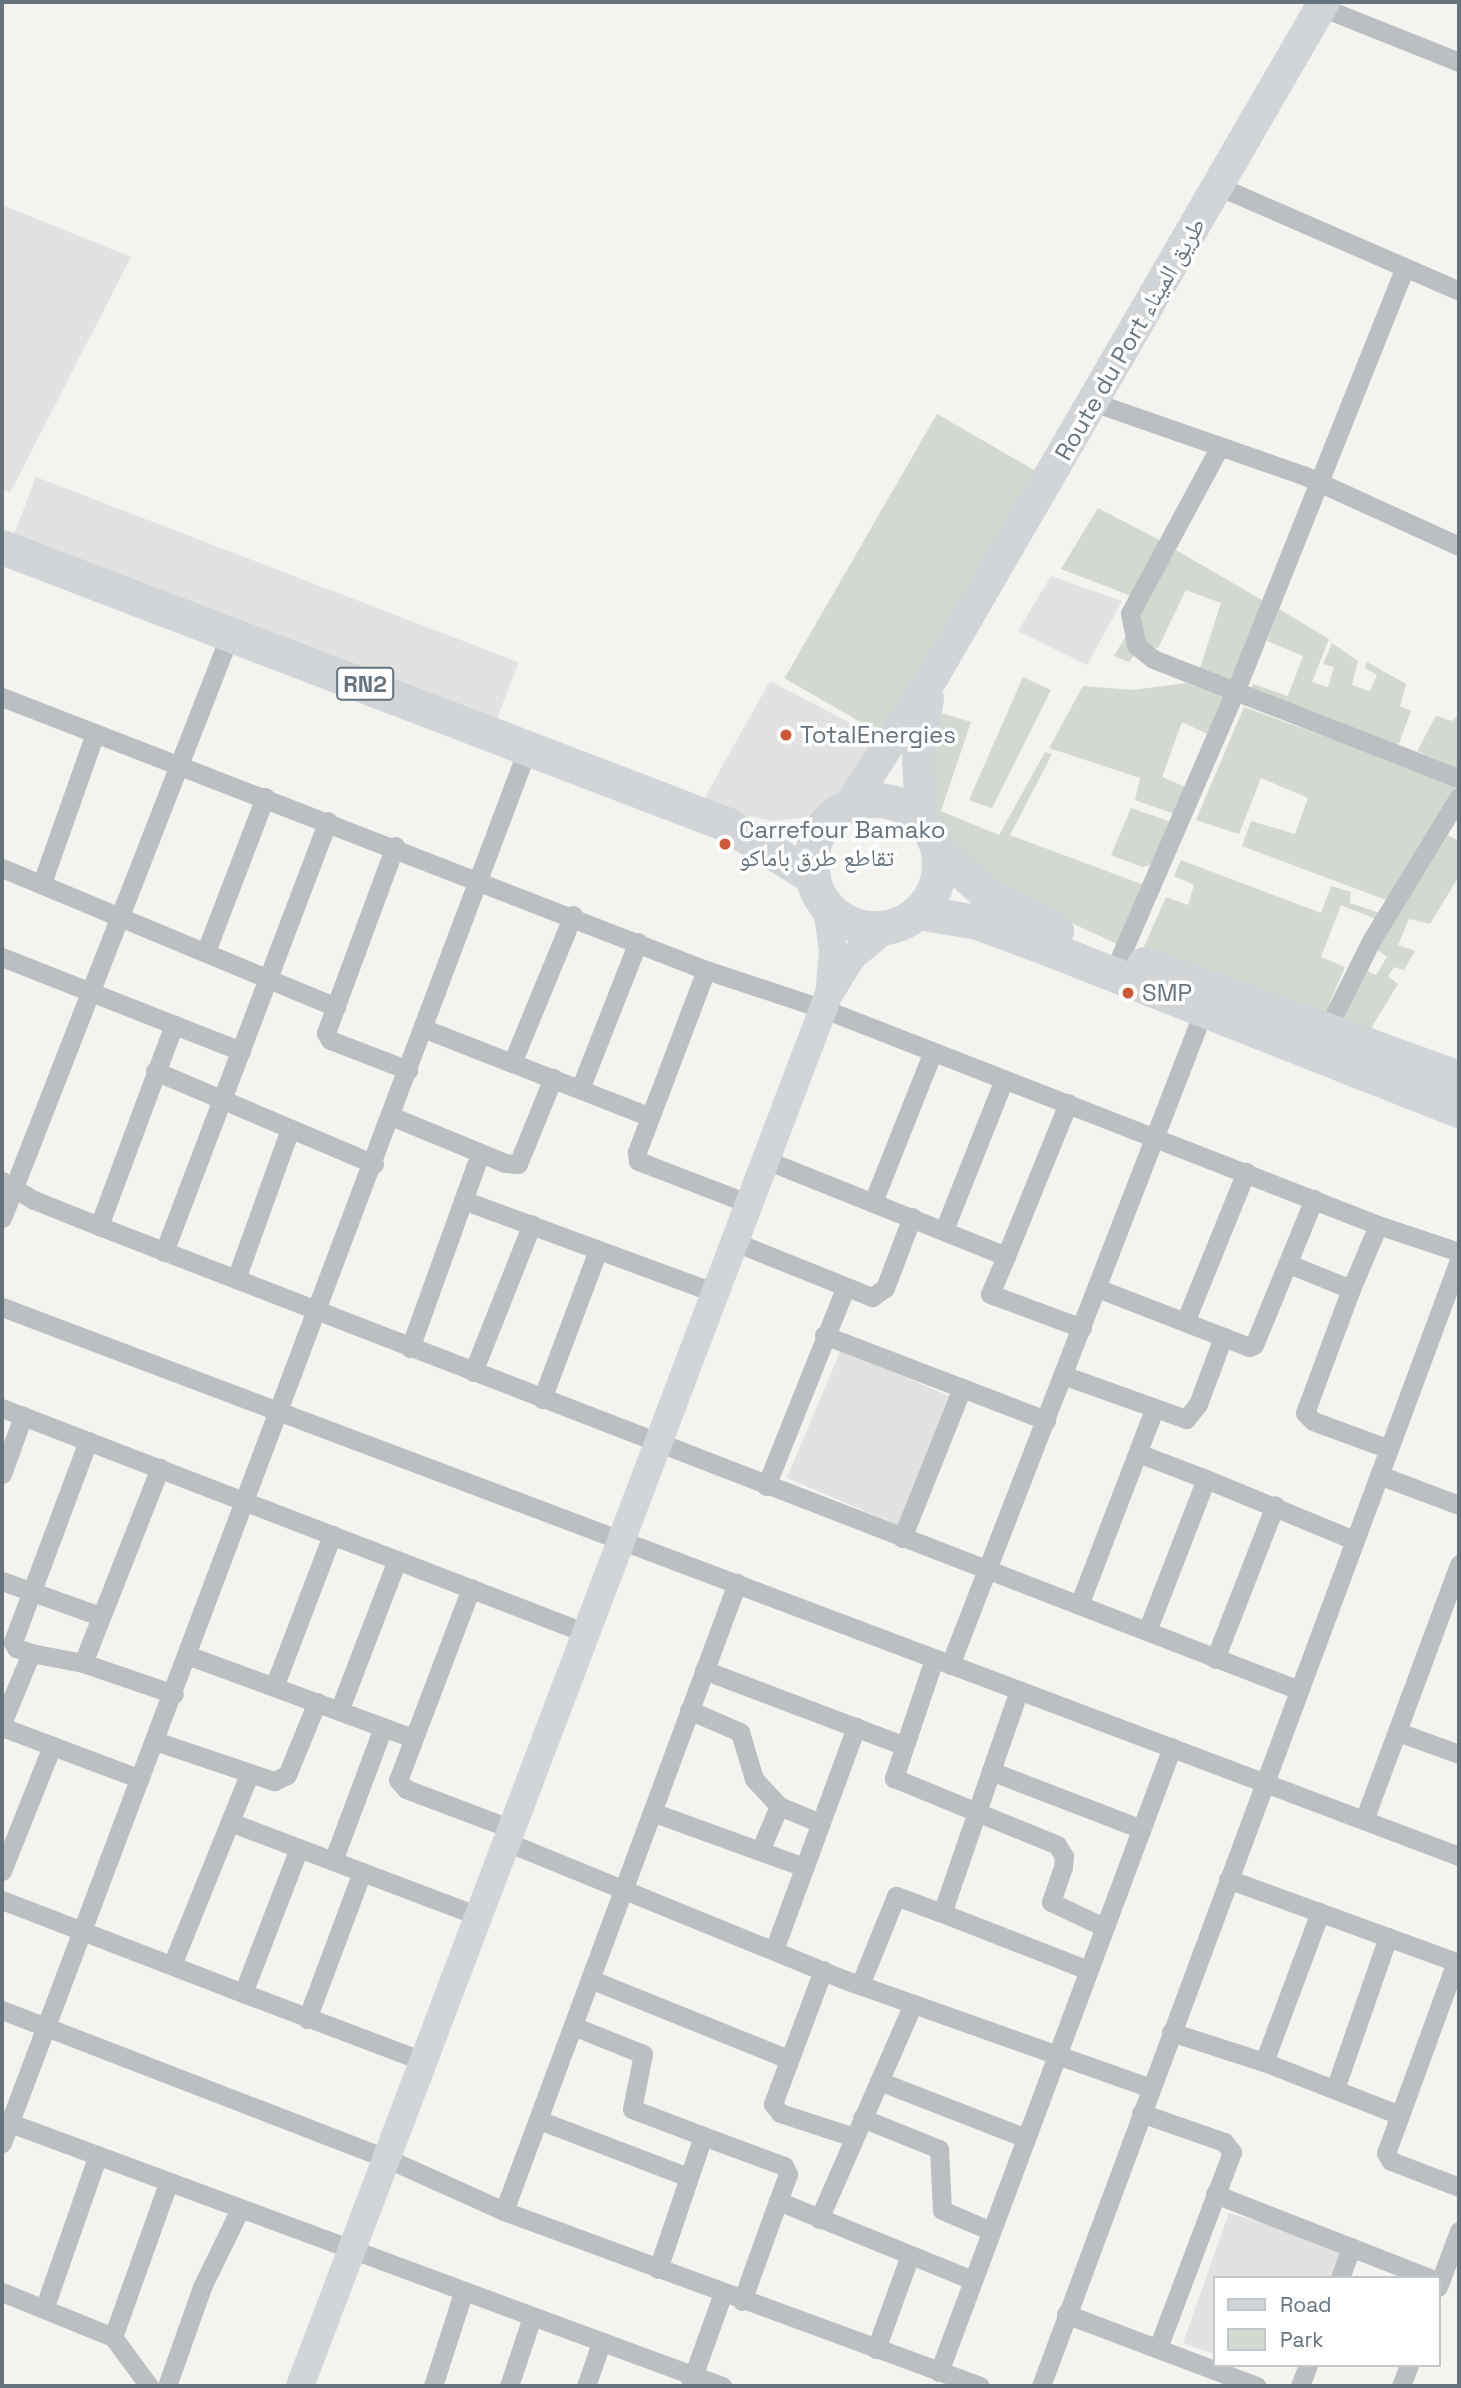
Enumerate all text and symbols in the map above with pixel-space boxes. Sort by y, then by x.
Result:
street label: Route du Port طريق الميناء [1049,213,1211,465]
road number: RN2 [335,664,395,704]
place label: TotalEnergies [800,721,956,749]
marker: TotalEnergies [778,727,794,743]
place label: Carrefour Bamako تقاطع طرق باماكو [739,816,946,872]
marker: Carrefour Bamako تقاطع طرق باماكو [717,836,733,852]
place label: SMP [1142,979,1192,1007]
marker: SMP [1120,985,1136,1001]
legend [1212,2276,1440,2367]
text: Road [1280,2291,1332,2318]
text: Park [1280,2326,1324,2353]

